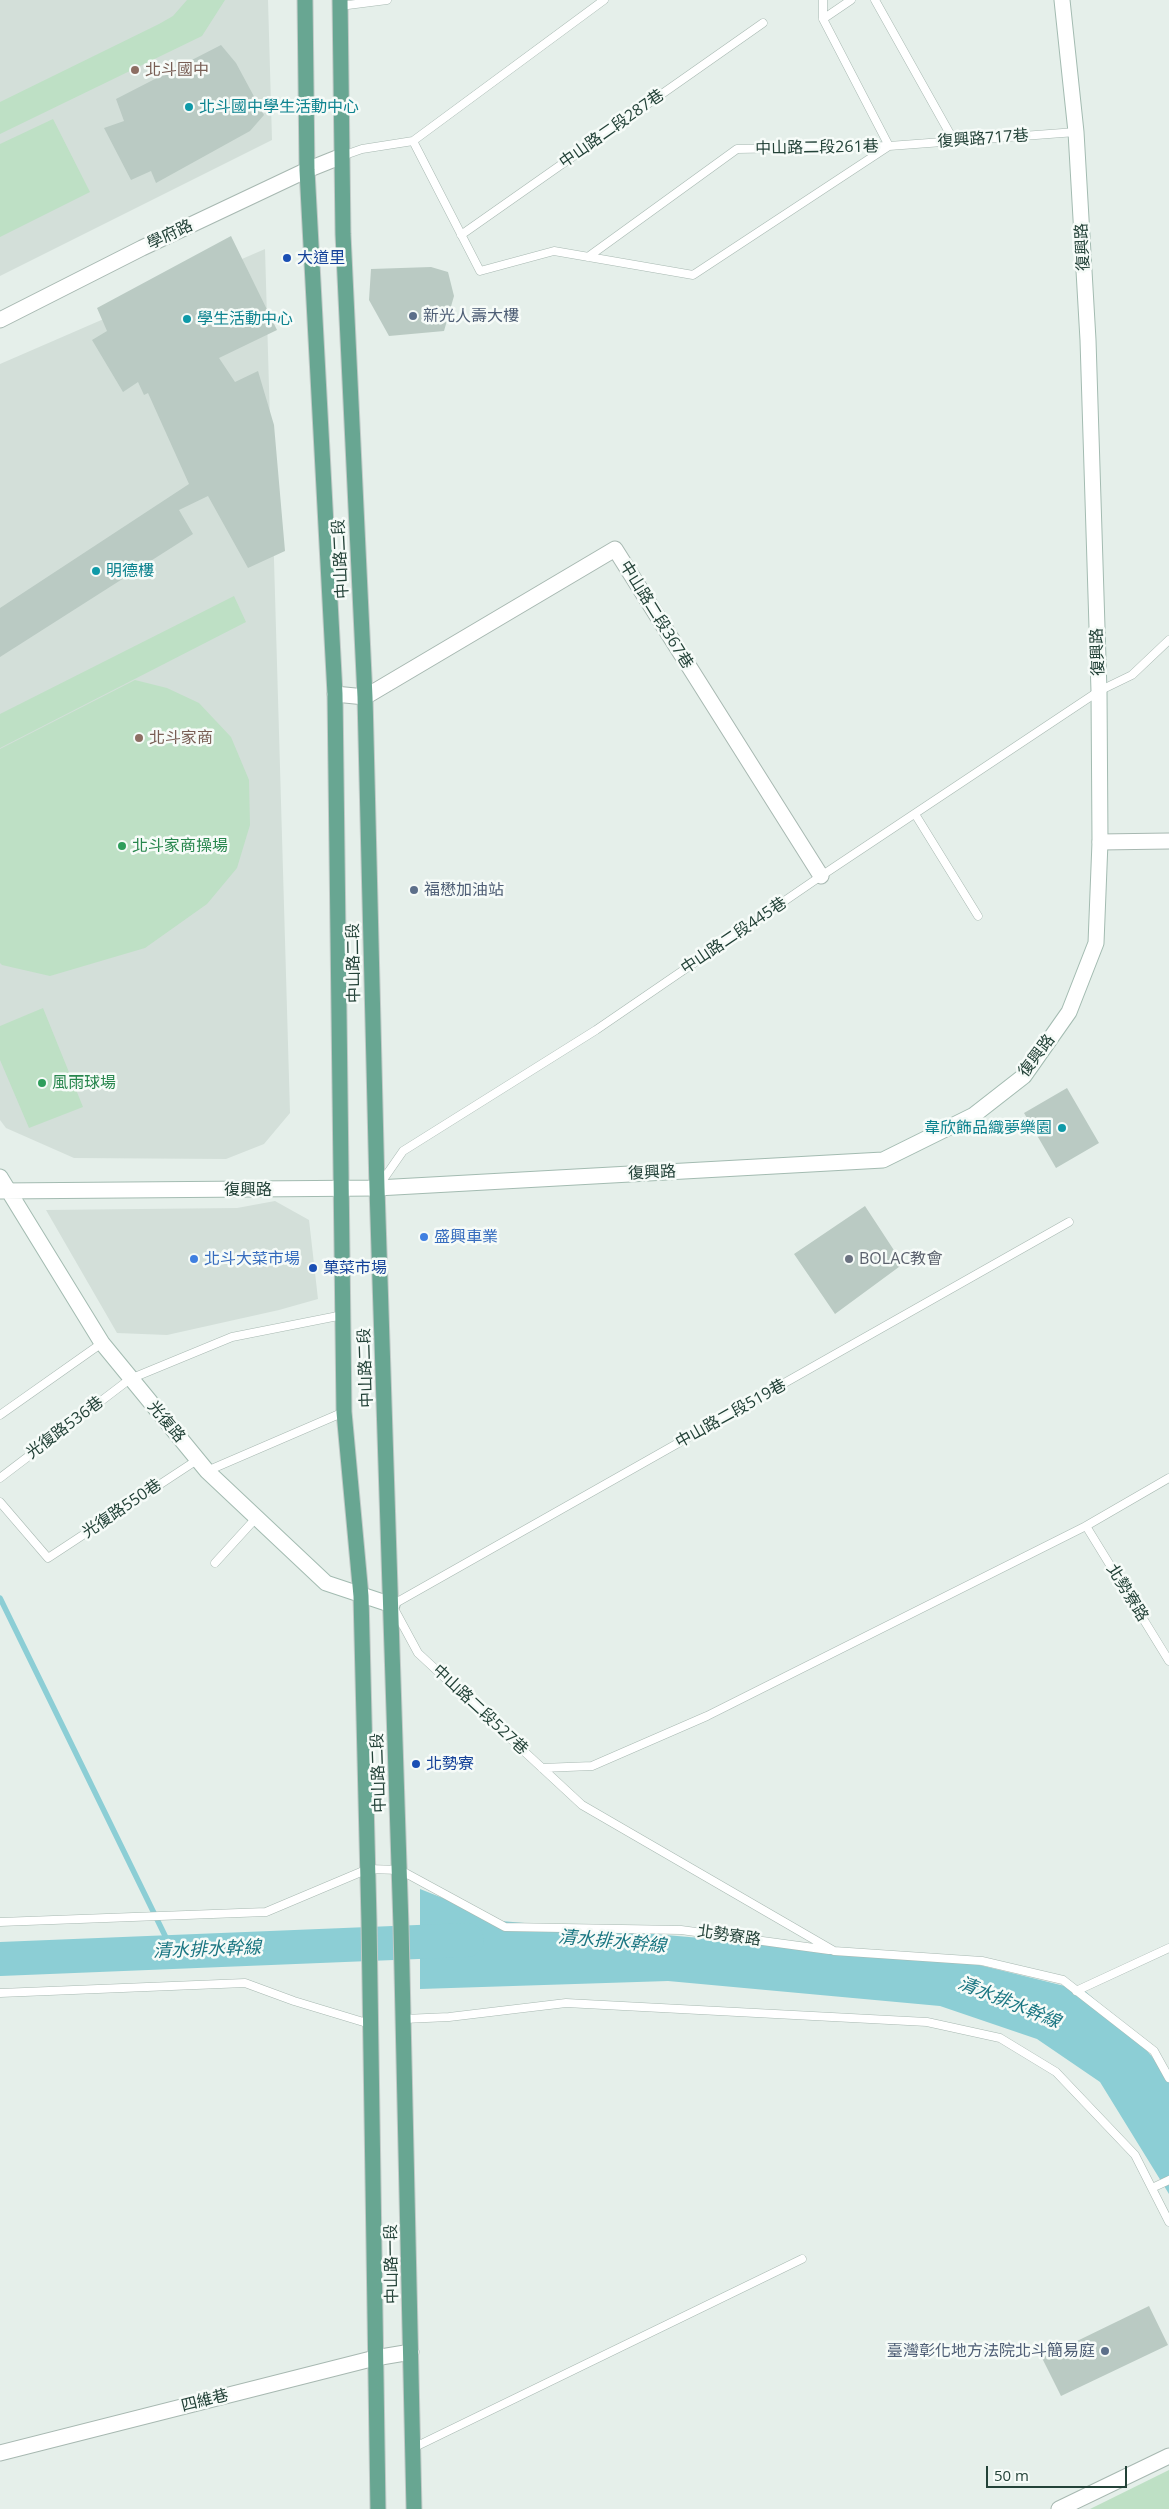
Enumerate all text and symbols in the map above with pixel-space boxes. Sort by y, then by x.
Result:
place label: 北斗國中 [145,60,209,80]
marker: 北斗國中 [129,64,141,76]
street label: 中山路二段287巷 [556,86,668,172]
place label: 北斗國中學生活動中心 [199,97,359,117]
marker: 北斗國中學生活動中心 [183,101,195,113]
street label: 復興路717巷 [937,126,1029,152]
street label: 中山路二段261巷 [755,137,879,159]
street label: 學府路 [144,216,196,254]
street label: 復興路 [1072,223,1094,271]
place label: 大道里 [297,248,345,268]
marker: 大道里 [281,252,293,264]
place label: 新光人壽大樓 [423,306,519,326]
place label: 學生活動中心 [197,309,293,329]
marker: 新光人壽大樓 [407,310,419,322]
marker: 學生活動中心 [181,313,193,325]
street label: 中山路二段 [329,519,353,599]
street label: 中山路二段367巷 [615,558,697,672]
place label: 明德樓 [106,561,154,581]
marker: 明德樓 [90,565,102,577]
street label: 復興路 [1088,628,1108,676]
place label: 北斗家商 [149,728,213,748]
marker: 北斗家商 [133,732,145,744]
place label: 北斗家商操場 [132,836,228,856]
marker: 北斗家商操場 [116,840,128,852]
place label: 福懋加油站 [424,880,504,900]
marker: 福懋加油站 [408,884,420,896]
street label: 中山路二段445巷 [677,894,791,978]
street label: 中山路二段 [344,923,364,1003]
street label: 復興路 [1015,1031,1059,1081]
place label: 風雨球場 [52,1073,116,1093]
marker: 風雨球場 [36,1077,48,1089]
place label: 韋欣飾品織夢樂園 [924,1118,1052,1138]
marker: 韋欣飾品織夢樂園 [1056,1122,1068,1134]
street label: 復興路 [628,1162,676,1184]
street label: 復興路 [224,1180,272,1200]
place label: 盛興車業 [434,1227,498,1247]
marker: 盛興車業 [418,1231,430,1243]
place label: 北斗大菜市場 [204,1249,300,1269]
place label: BOLAC教會 [859,1249,942,1269]
marker: 北斗大菜市場 [188,1253,200,1265]
marker: BOLAC教會 [843,1253,855,1265]
place label: 菓菜市場 [323,1258,387,1278]
marker: 菓菜市場 [307,1262,319,1274]
street label: 中山路二段 [355,1328,377,1408]
street label: 中山路二段519巷 [672,1376,790,1452]
street label: 光復路536巷 [23,1393,107,1463]
street label: 光復路 [143,1397,189,1447]
street label: 光復路550巷 [79,1475,165,1543]
street label: 北勢寮路 [1102,1561,1152,1625]
street label: 中山路二段527巷 [428,1661,532,1759]
street label: 中山路二段 [368,1733,390,1813]
place label: 北勢寮 [426,1754,474,1774]
marker: 北勢寮 [410,1758,422,1770]
street label: 北勢寮路 [696,1922,762,1950]
water label: 清水排水幹線 [557,1927,667,1957]
water label: 清水排水幹線 [153,1937,261,1963]
water label: 清水排水幹線 [955,1973,1063,2033]
street label: 中山路一段 [382,2224,402,2304]
place label: 臺灣彰化地方法院北斗簡易庭 [887,2341,1095,2361]
marker: 臺灣彰化地方法院北斗簡易庭 [1099,2345,1111,2357]
street label: 四維巷 [179,2386,231,2416]
scale bar [989,2456,1130,2488]
text: 50 m [994,2465,1029,2485]

